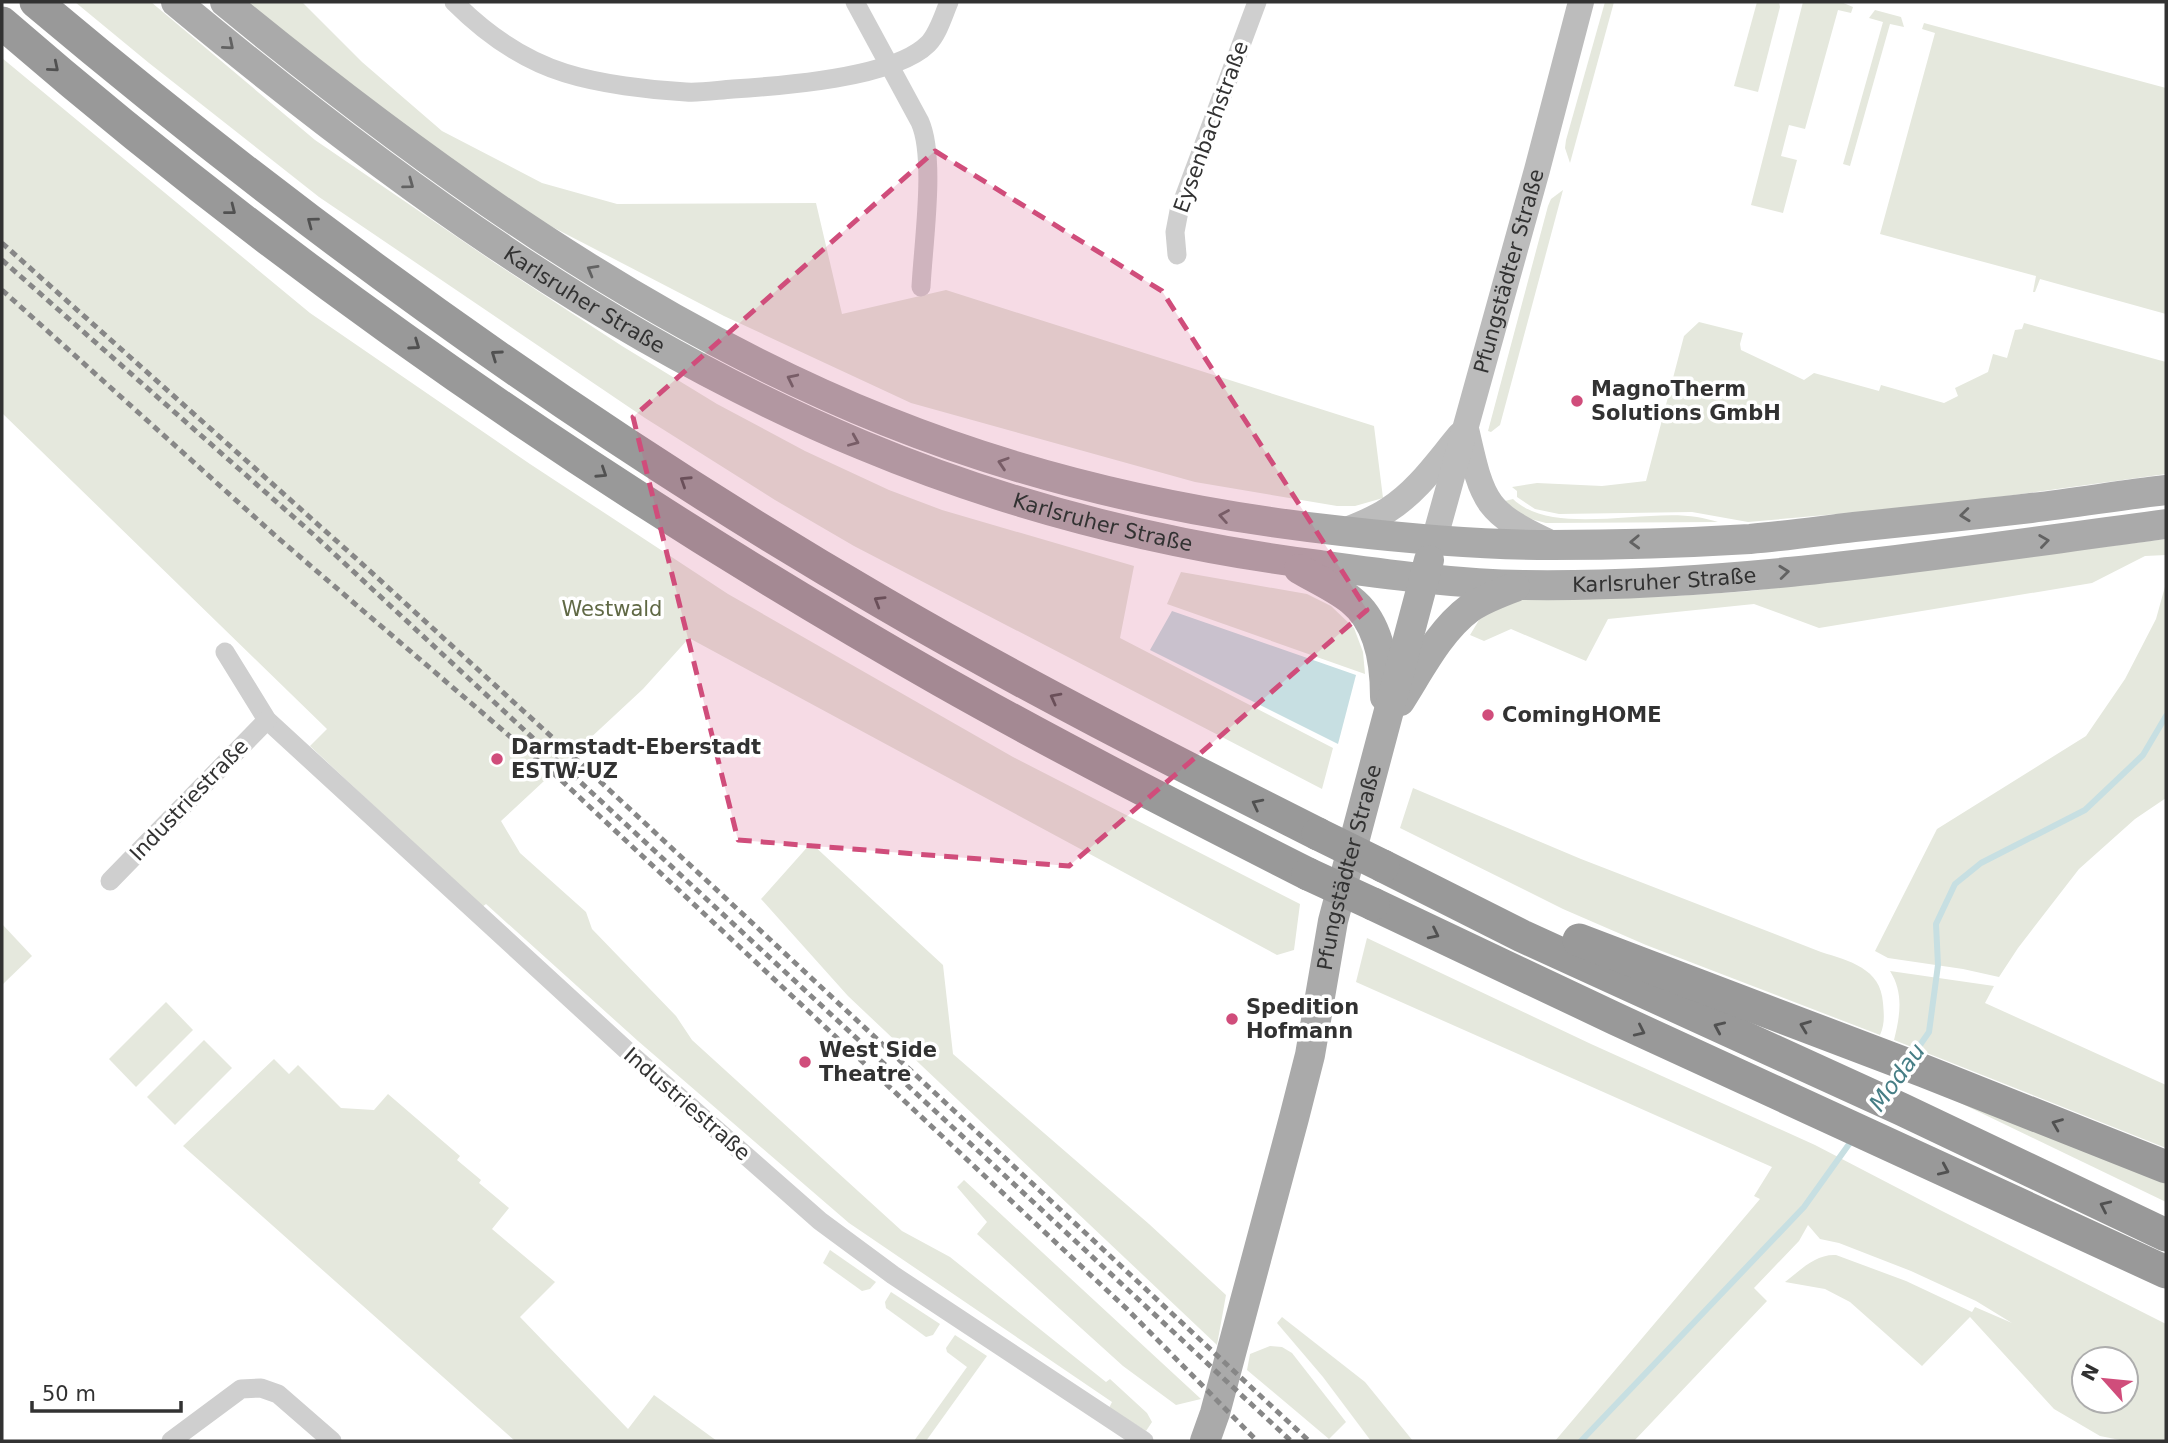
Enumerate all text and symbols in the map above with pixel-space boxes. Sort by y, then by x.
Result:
one-way arrow [221,37,233,50]
street label: Eysenbachstraße [1169,38,1253,216]
one-way arrow [46,59,59,71]
street label: Pfungstädter Straße [1469,166,1549,376]
one-way arrow [401,176,414,188]
one-way arrow [224,201,236,214]
one-way arrow [307,217,320,230]
street label: Karlsruher Straße [499,241,669,358]
one-way arrow [587,265,600,278]
one-way arrow [407,337,420,349]
one-way arrow [491,351,504,363]
one-way arrow [787,374,799,388]
place label: MagnoTherm Solutions GmbH [1591,377,1781,425]
marker: MagnoTherm Solutions GmbH [1569,393,1585,409]
one-way arrow [847,433,859,447]
one-way arrow [997,457,1009,472]
one-way arrow [594,465,607,478]
one-way arrow [680,477,693,490]
street label: Karlsruher Straße [1010,488,1195,556]
one-way arrow [1959,508,1971,523]
one-way arrow [1218,509,1230,524]
one-way arrow [2038,533,2049,548]
one-way arrow [1630,535,1641,550]
street label: Karlsruher Straße [1572,563,1757,597]
one-way arrow [1778,565,1789,580]
one-way arrow [873,596,886,609]
park label: Westwald [562,597,662,621]
one-way arrow [1050,693,1062,706]
place label: ComingHOME [1502,703,1662,727]
marker: ComingHOME [1480,707,1496,723]
street label: Industriestraße [125,734,253,866]
place label: Darmstadt-Eberstadt ESTW-UZ [511,735,761,783]
marker: Darmstadt-Eberstadt ESTW-UZ [489,751,505,767]
street label: Pfungstädter Straße [1313,762,1386,972]
one-way arrow [1252,798,1264,812]
one-way arrow [1427,925,1439,939]
place label: Spedition Hofmann [1246,995,1359,1043]
marker: Spedition Hofmann [1224,1011,1240,1027]
one-way arrow [1800,1020,1812,1034]
one-way arrow [1714,1021,1726,1035]
one-way arrow [1633,1022,1645,1036]
place label: West Side Theatre [819,1038,937,1086]
water label: Modau [1864,1038,1930,1116]
street label: Industriestraße [619,1043,755,1165]
marker: West Side Theatre [797,1054,813,1070]
one-way arrow [2052,1118,2064,1132]
one-way arrow [1937,1162,1949,1176]
one-way arrow [2100,1200,2112,1214]
north arrow [2070,1345,2140,1415]
text: N [2076,1360,2103,1384]
scale bar [32,1370,180,1414]
text: 50 m [42,1382,96,1406]

